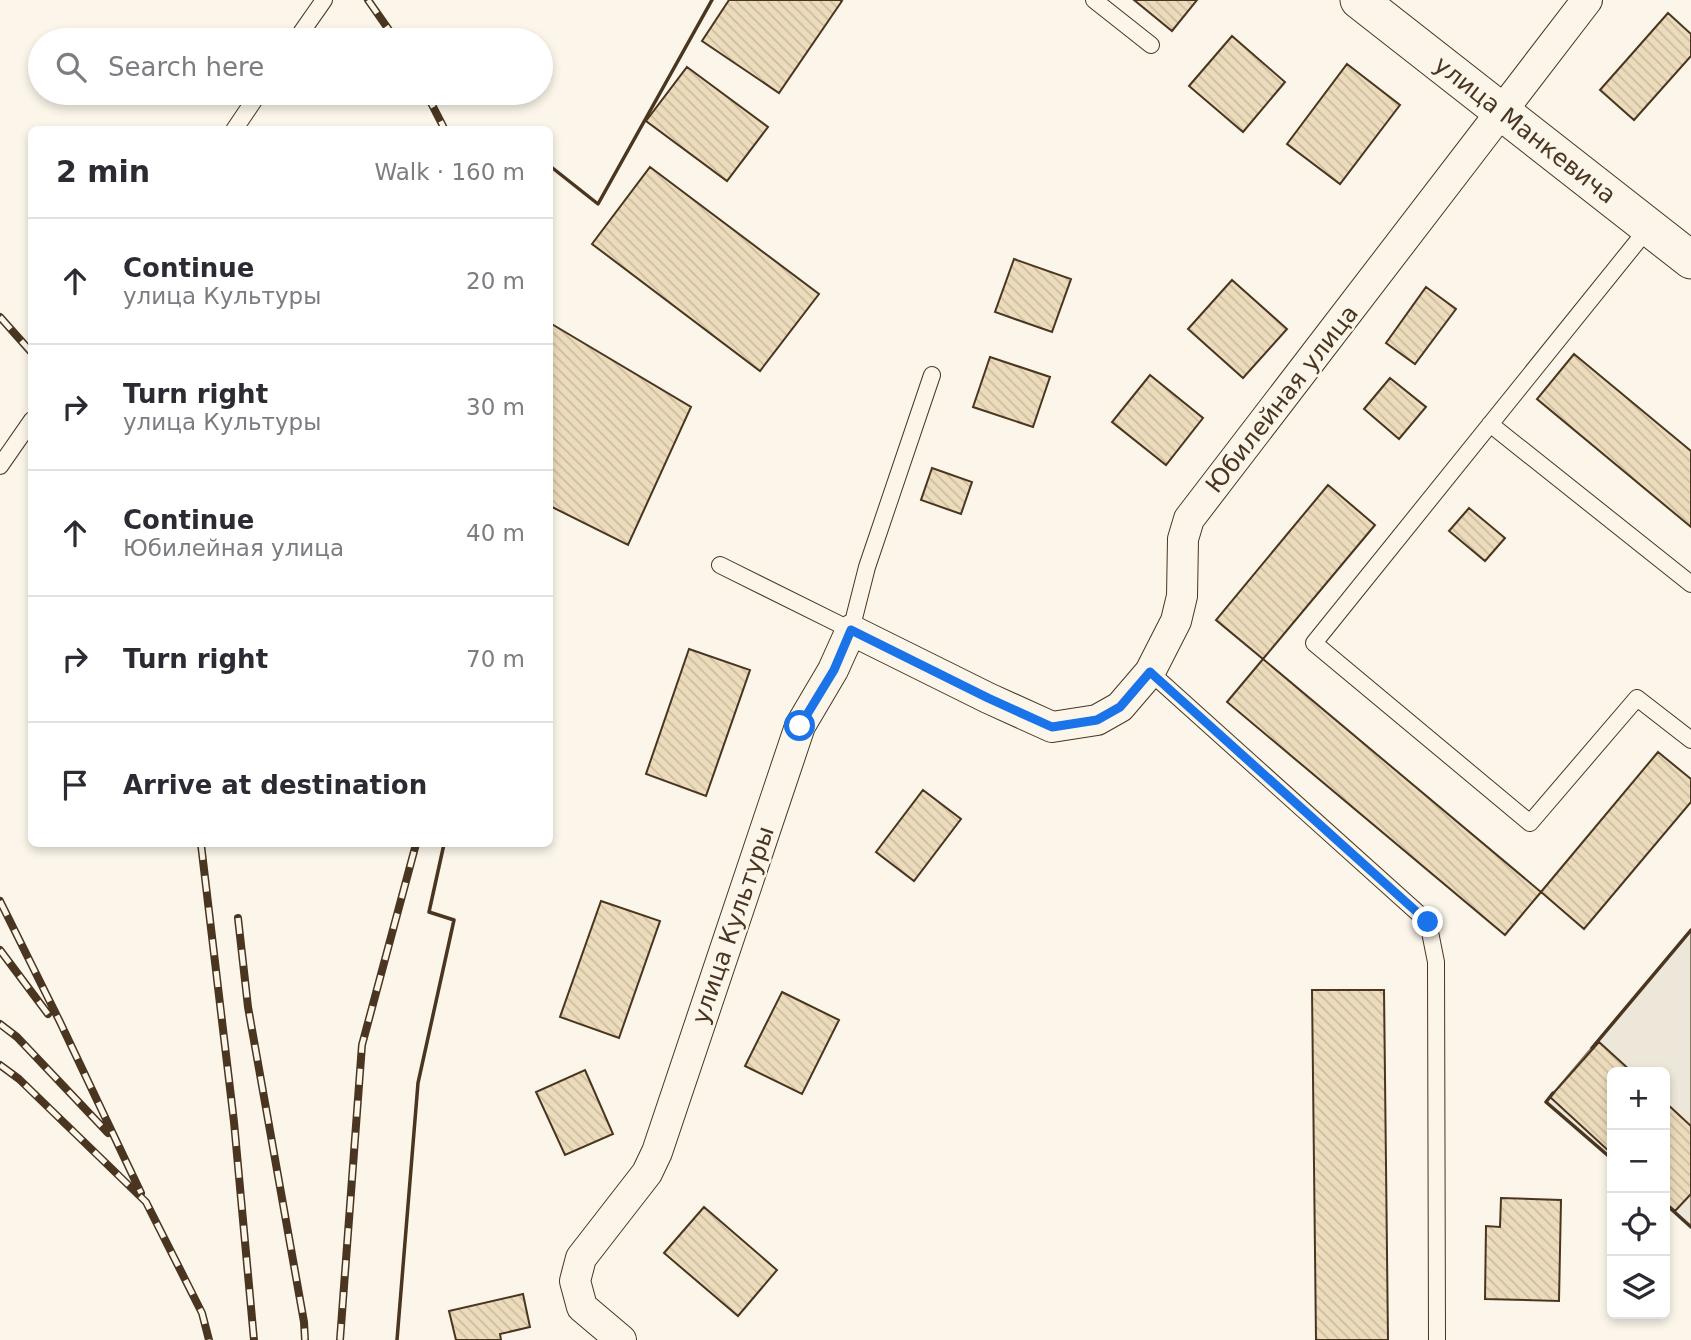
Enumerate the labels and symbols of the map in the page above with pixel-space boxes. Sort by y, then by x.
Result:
street label: улица Манкевича [1429,50,1621,210]
street label: Юбилейная улица [1200,299,1364,499]
route start [784,710,815,741]
street label: улица Культуры [686,823,780,1027]
route end [1412,906,1443,937]

